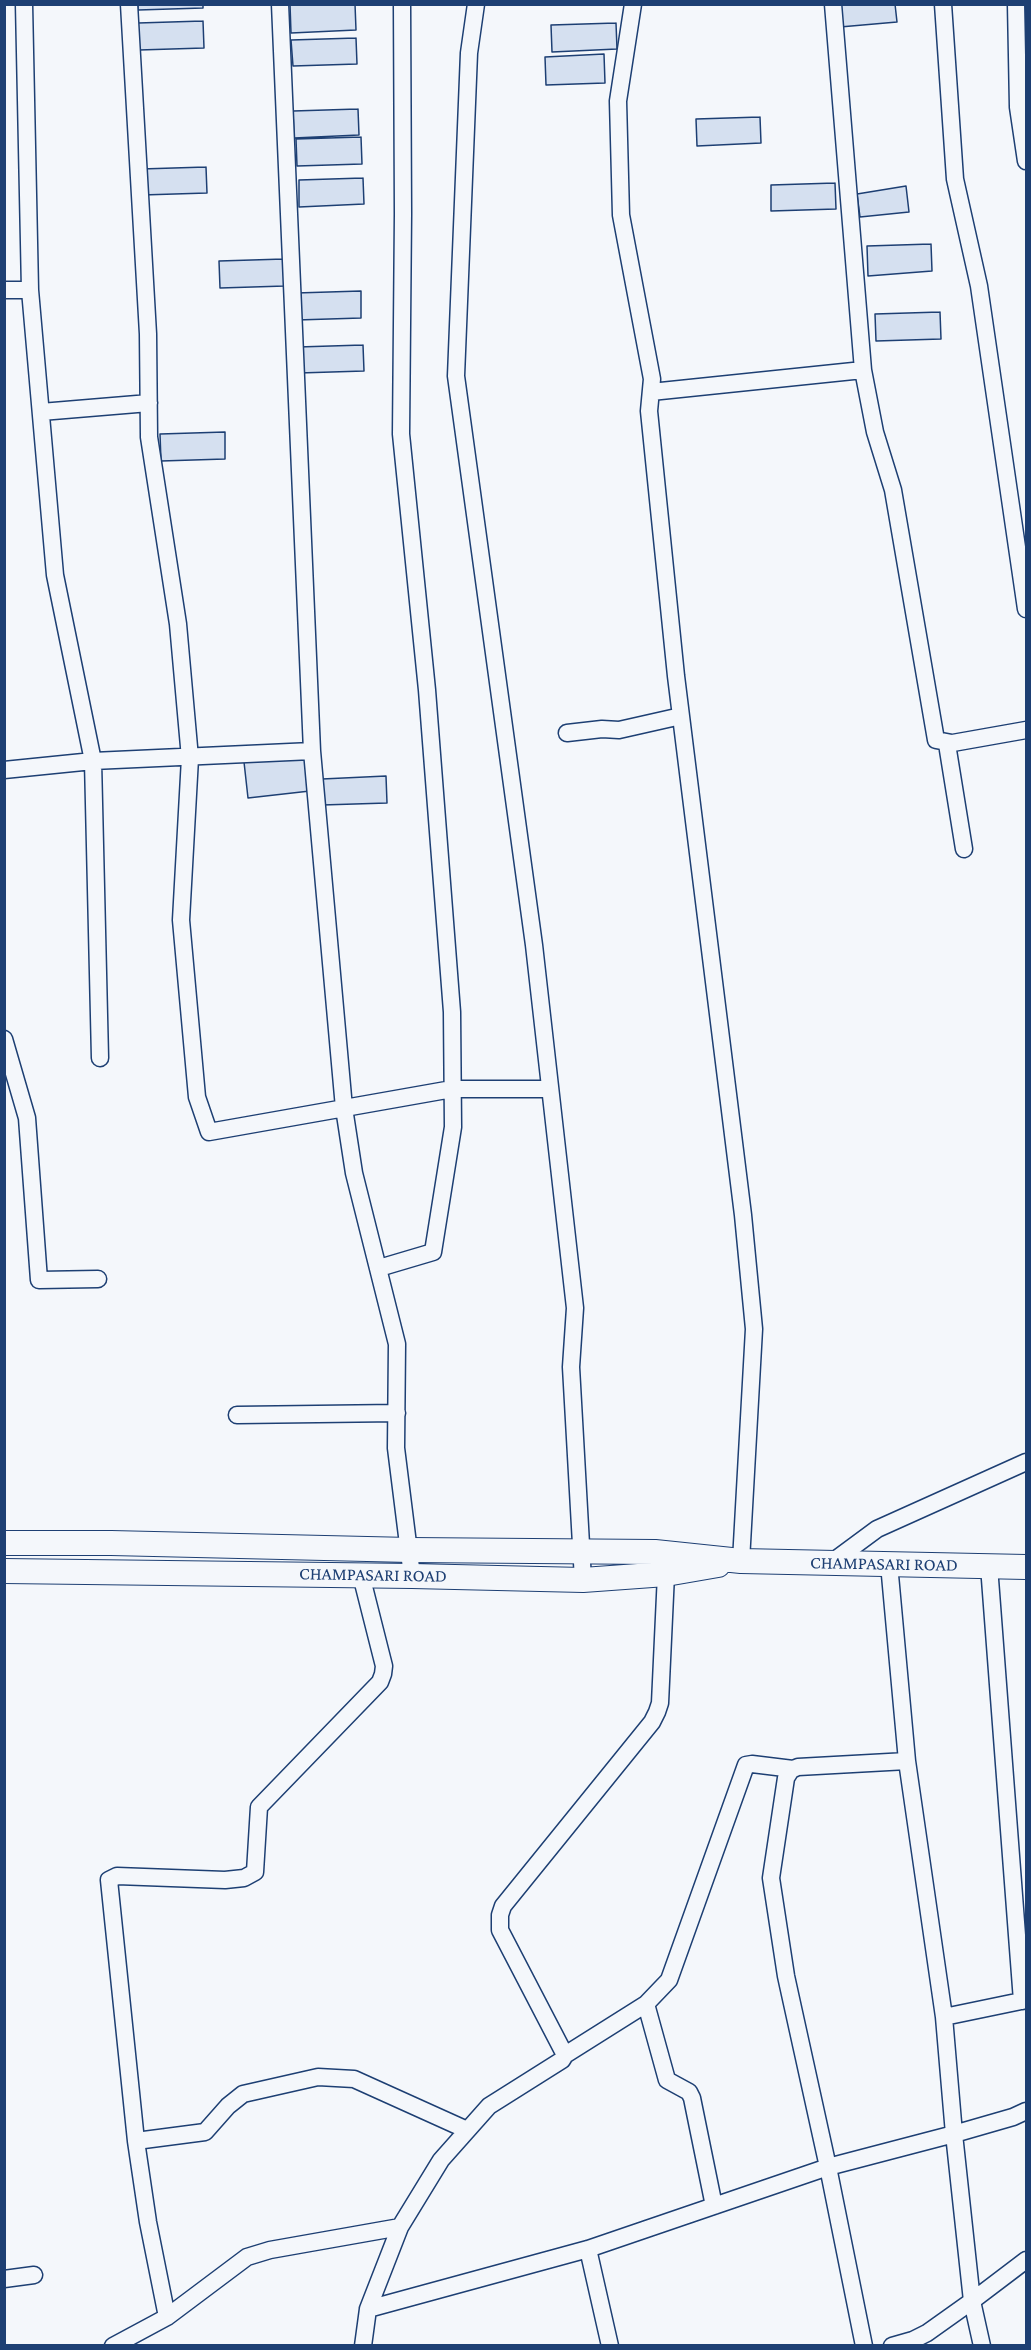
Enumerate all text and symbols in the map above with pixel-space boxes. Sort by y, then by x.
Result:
street label: CHAMPASARI ROAD [810,1552,958,1576]
street label: CHAMPASARI ROAD [299,1563,447,1587]

